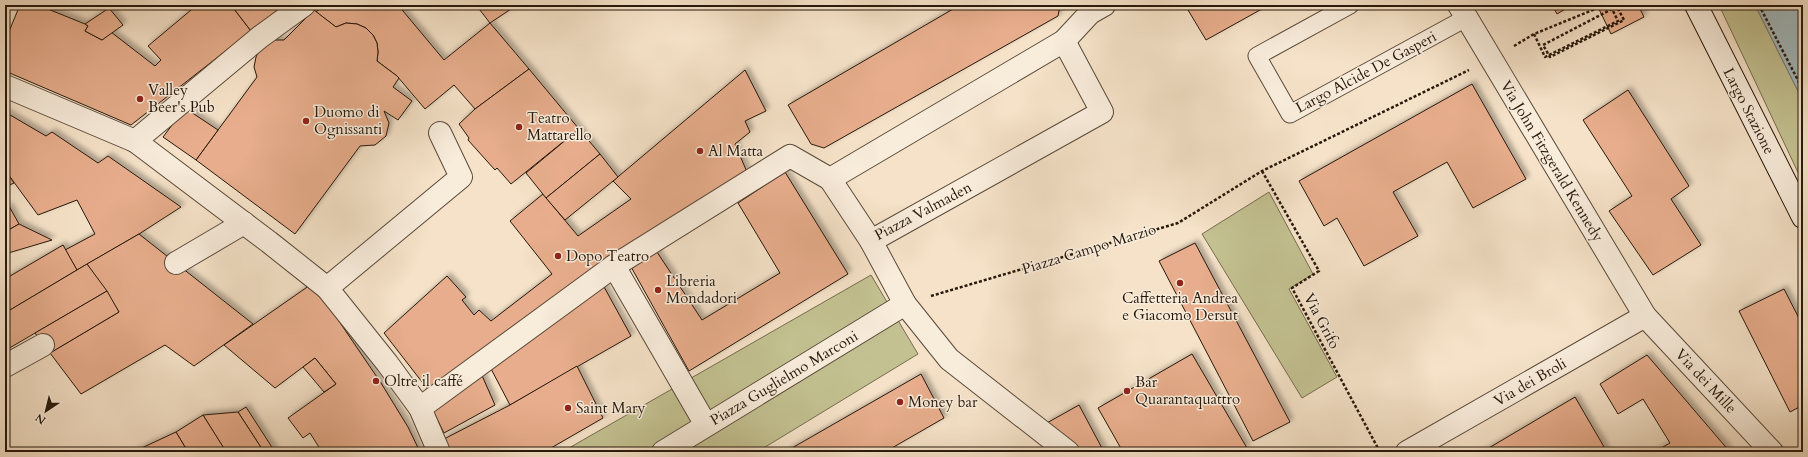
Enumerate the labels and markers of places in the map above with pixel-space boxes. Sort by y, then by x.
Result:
place label: Valley Beer's Pub [148,80,215,117]
marker: Valley Beer's Pub [135,94,145,104]
place label: Duomo di Ognissanti [314,102,382,139]
place label: Teatro Mattarello [527,108,592,145]
marker: Duomo di Ognissanti [301,116,311,126]
marker: Teatro Mattarello [514,122,524,132]
place label: Al Matta [708,141,764,161]
marker: Al Matta [695,146,705,156]
place label: Dopo Teatro [566,246,649,266]
marker: Dopo Teatro [553,251,563,261]
place label: Libreria Mondadori [666,271,737,308]
marker: Caffetteria Andrea e Giacomo Dersut [1175,278,1185,288]
marker: Libreria Mondadori [653,285,663,295]
place label: Caffetteria Andrea e Giacomo Dersut [1122,288,1239,325]
place label: Oltre il caffé [384,371,463,391]
place label: Bar Quarantaquattro [1135,372,1240,409]
marker: Oltre il caffé [371,376,381,386]
marker: Bar Quarantaquattro [1122,386,1132,396]
place label: Money bar [908,392,978,412]
marker: Money bar [895,397,905,407]
place label: Saint Mary [576,398,646,418]
marker: Saint Mary [563,403,573,413]

